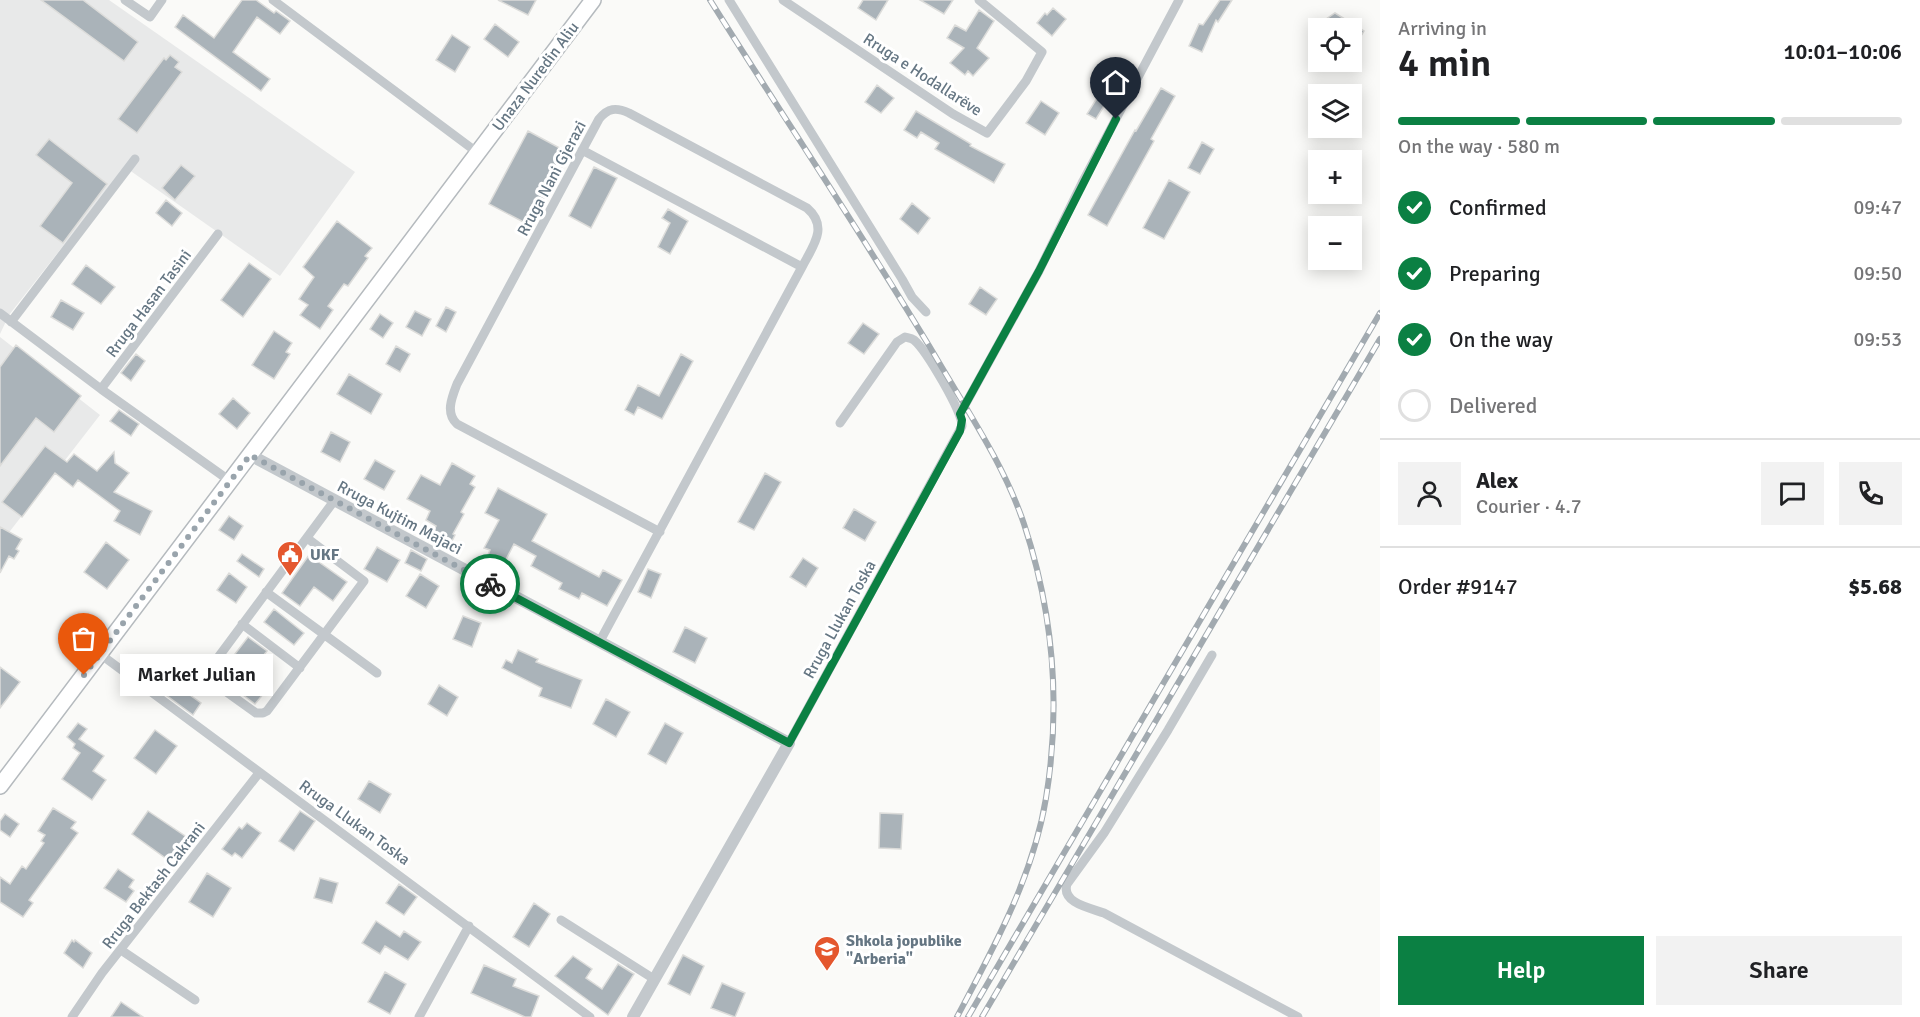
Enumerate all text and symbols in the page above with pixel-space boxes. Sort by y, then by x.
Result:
text: Arriving in [1398,16,1487,41]
street label: Unaza Nuredin Aliu [488,18,583,135]
map controls [1308,18,1362,270]
button: locate [1308,18,1362,72]
street label: Rruga e Hodallarëve [859,29,986,121]
text: 10:01–10:06 [1784,38,1902,65]
text: 4 min [1398,39,1491,87]
pin [1090,57,1141,119]
icon: home [1099,66,1132,99]
button: layers [1308,84,1362,138]
street label: Rruga Nani Gjerazi [513,117,591,240]
text: On the way · 580 m [1398,134,1560,159]
button: + [1308,150,1362,204]
icon: check [1398,191,1431,224]
text: Confirmed [1449,194,1547,221]
text: 09:47 [1853,195,1902,220]
button: − [1308,216,1362,270]
street label: Rruga Hasan Tasini [102,246,196,361]
icon: check [1398,257,1431,290]
text: Preparing [1449,260,1541,287]
text: 09:50 [1853,261,1902,286]
icon: check [1398,323,1431,356]
text: On the way [1449,326,1553,353]
text: 09:53 [1853,327,1902,352]
text: Delivered [1449,392,1537,419]
button: person [1398,462,1461,525]
button: chat [1761,462,1824,525]
button: phone [1839,462,1902,525]
text: Alex [1476,467,1518,494]
street label: Rruga Kujtim Majaci [334,477,465,559]
text: Courier · 4.7 [1476,494,1582,519]
public building icon: UKF [275,539,305,577]
place label: UKF [310,545,340,565]
courier [460,554,520,614]
street label: Rruga Llukan Toska [799,557,881,682]
icon: bike [474,568,507,601]
text: Order #9147 [1398,573,1518,600]
text: $5.68 [1848,573,1902,600]
pin [58,613,109,675]
icon: bag [67,622,100,655]
callout: Market Julian [120,654,273,696]
text: Market Julian [137,662,256,687]
street label: Rruga Llukan Toska [295,776,414,870]
street label: Rruga Bektash Cakrani [98,818,210,953]
place label: Shkola jopublike "Arberia" [846,931,962,969]
school or university icon: Shkola jopublike "Arberia" [812,934,842,972]
button: Help [1398,936,1644,1005]
button: Share [1656,936,1902,1005]

